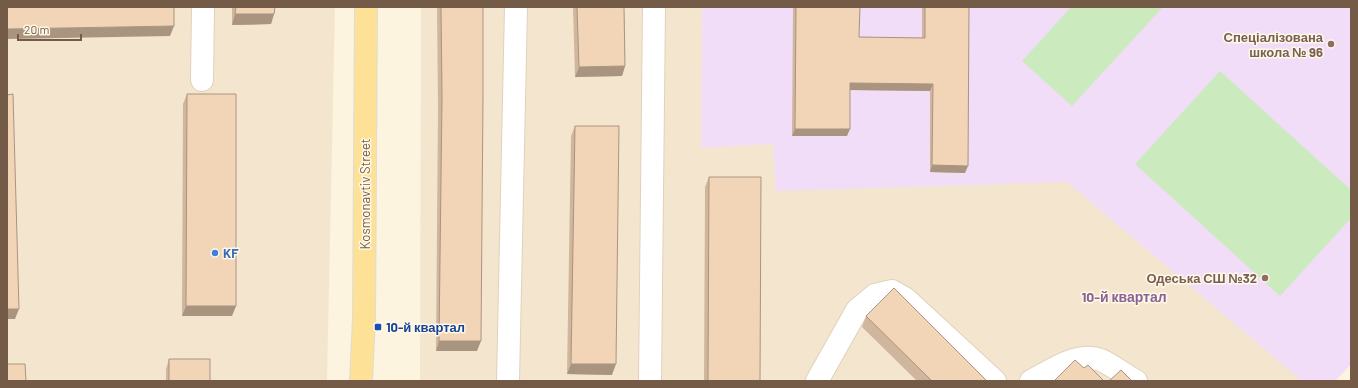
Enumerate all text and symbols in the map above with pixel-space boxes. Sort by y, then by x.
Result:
scale bar [18,16,81,42]
text: 20 m [24,22,50,36]
place label: Спеціалізована школа № 96 [1224,29,1324,60]
marker: Спеціалізована школа № 96 [1326,39,1336,49]
street label: Kosmonavtiv Street [357,139,373,249]
place label: KF [223,245,239,261]
marker: KF [210,248,220,258]
place label: Одеська СШ №32 [1146,270,1257,286]
marker: Одеська СШ №32 [1260,273,1270,283]
district label: 10-й квартал [1081,288,1167,305]
place label: 10-й квартал [386,319,465,335]
marker: 10-й квартал [373,322,383,332]

